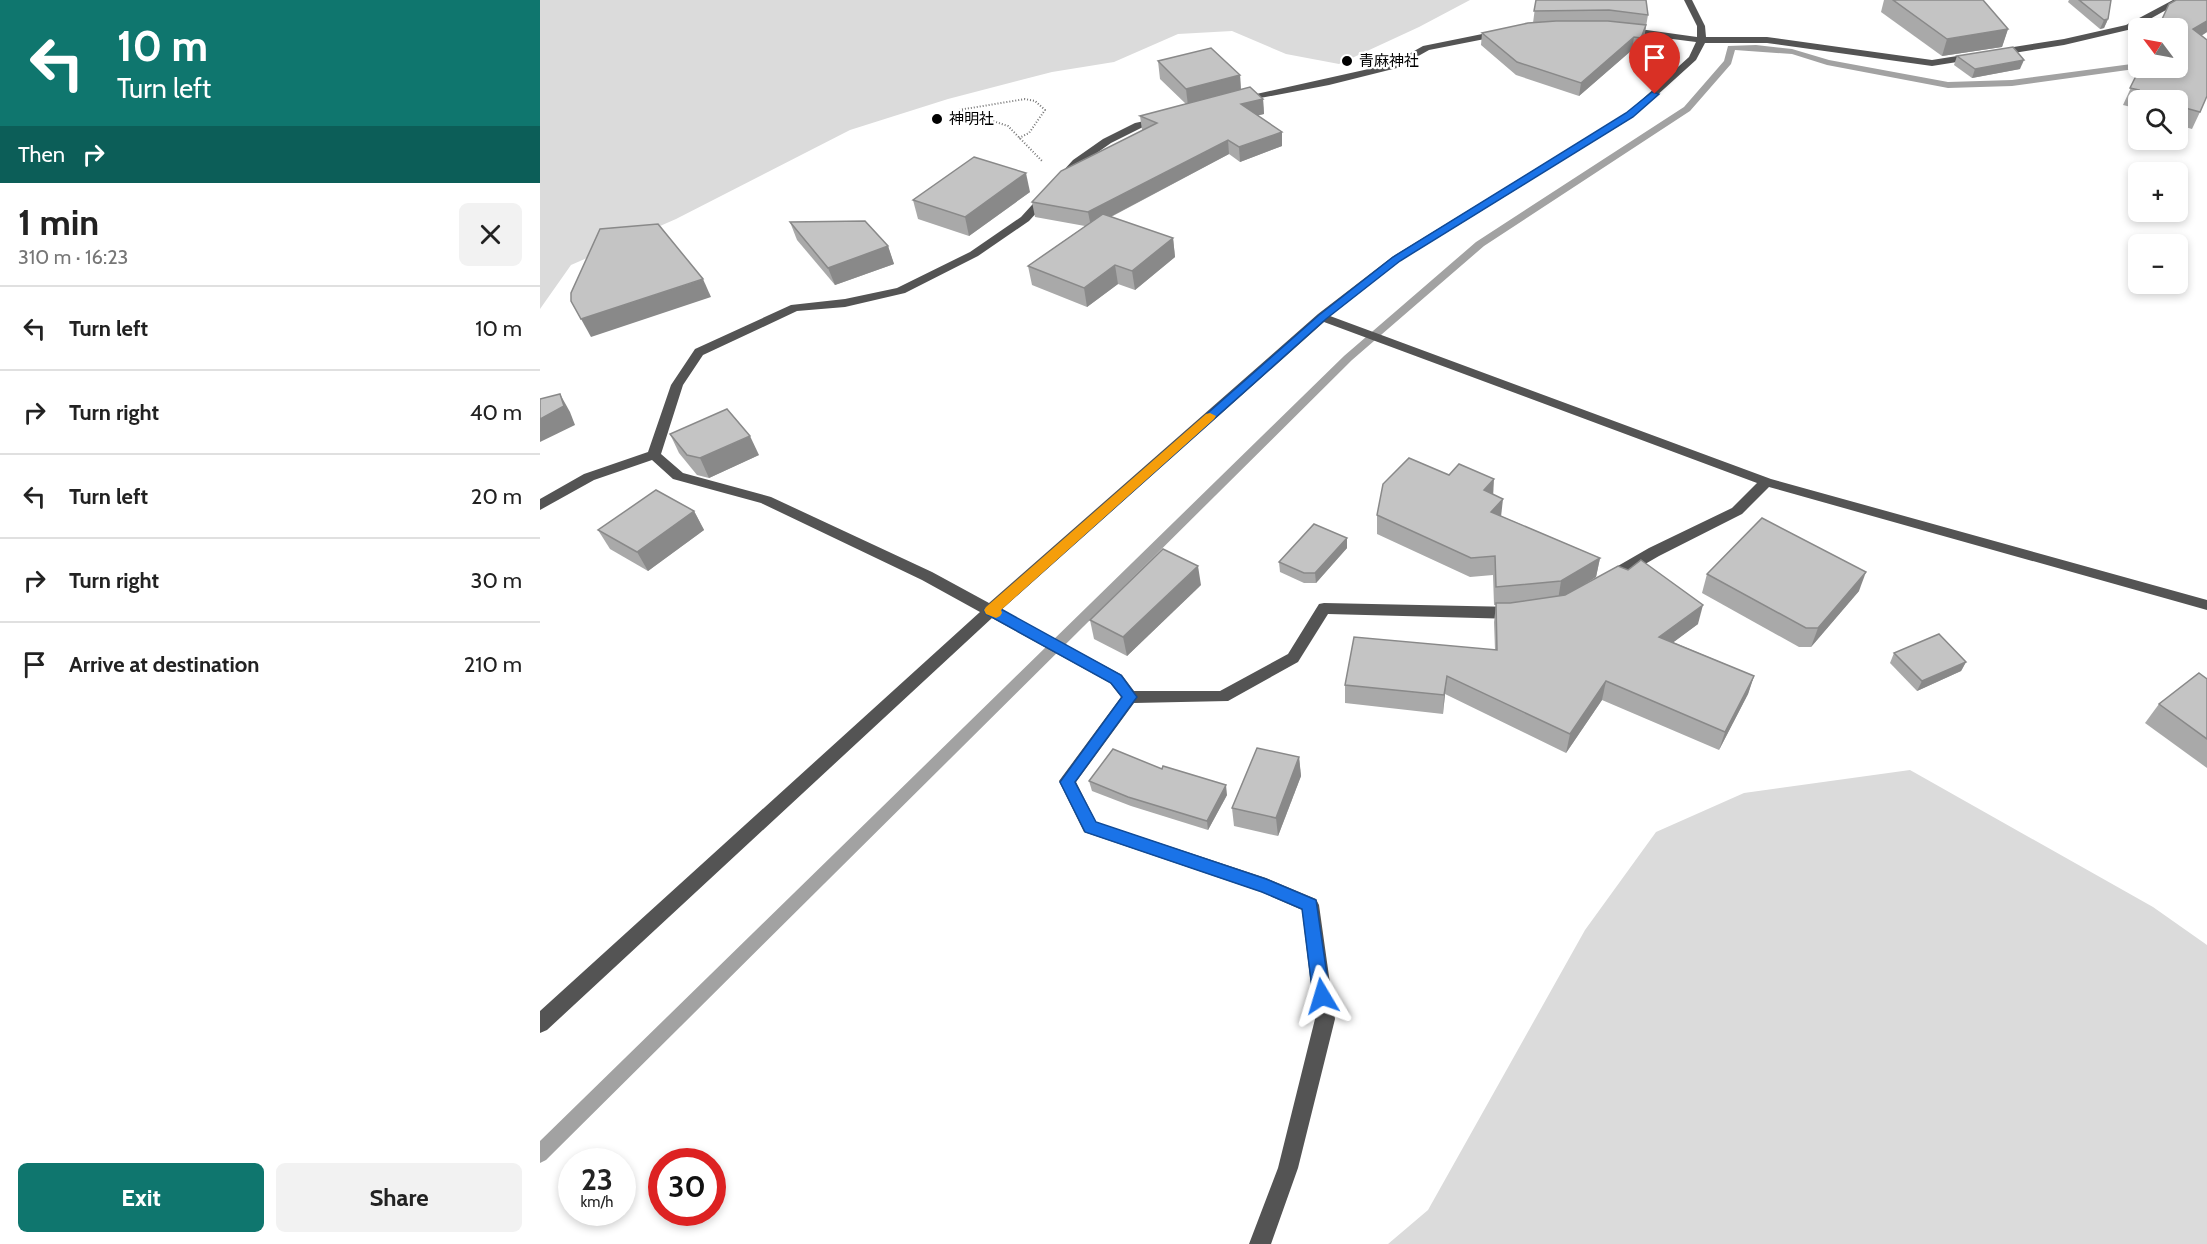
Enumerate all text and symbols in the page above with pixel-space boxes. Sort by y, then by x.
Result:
north arrow [2128,18,2188,78]
map controls [2128,18,2188,294]
text: 10 m [117,20,208,72]
icon: left [18,24,96,102]
pin [1629,32,1680,94]
icon: arrive [1638,41,1671,74]
place label: 青麻神社 [1359,52,1419,70]
marker: 青麻神社 [1340,54,1354,68]
text: Turn left [117,72,211,105]
button: search [2128,90,2188,150]
place label: 神明社 [949,110,994,128]
marker: 神明社 [930,112,944,126]
icon: right [77,138,110,171]
text: Then [18,141,65,168]
button: + [2128,162,2188,222]
text: 1 min [18,200,99,244]
button: close [459,203,522,266]
button: − [2128,234,2188,294]
text: 310 m · 16:23 [18,245,128,269]
icon: left [18,312,51,345]
text: Turn left [69,315,148,342]
text: 10 m [475,315,522,342]
icon: right [18,396,51,429]
text: Turn right [69,399,159,426]
text: 40 m [470,399,522,426]
icon: left [18,480,51,513]
text: Turn left [69,483,148,510]
text: 20 m [471,483,522,510]
icon: right [18,564,51,597]
text: Turn right [69,567,159,594]
text: 30 m [470,567,522,594]
icon: arrive [18,648,51,681]
text: Arrive at destination [69,651,259,678]
text: 210 m [464,651,522,678]
position arrow [1290,964,1354,1028]
speed limit sign: 30 [648,1148,726,1226]
text: 23 [581,1161,613,1198]
button: Exit [18,1163,264,1232]
button: Share [276,1163,522,1232]
text: km/h [581,1193,613,1211]

